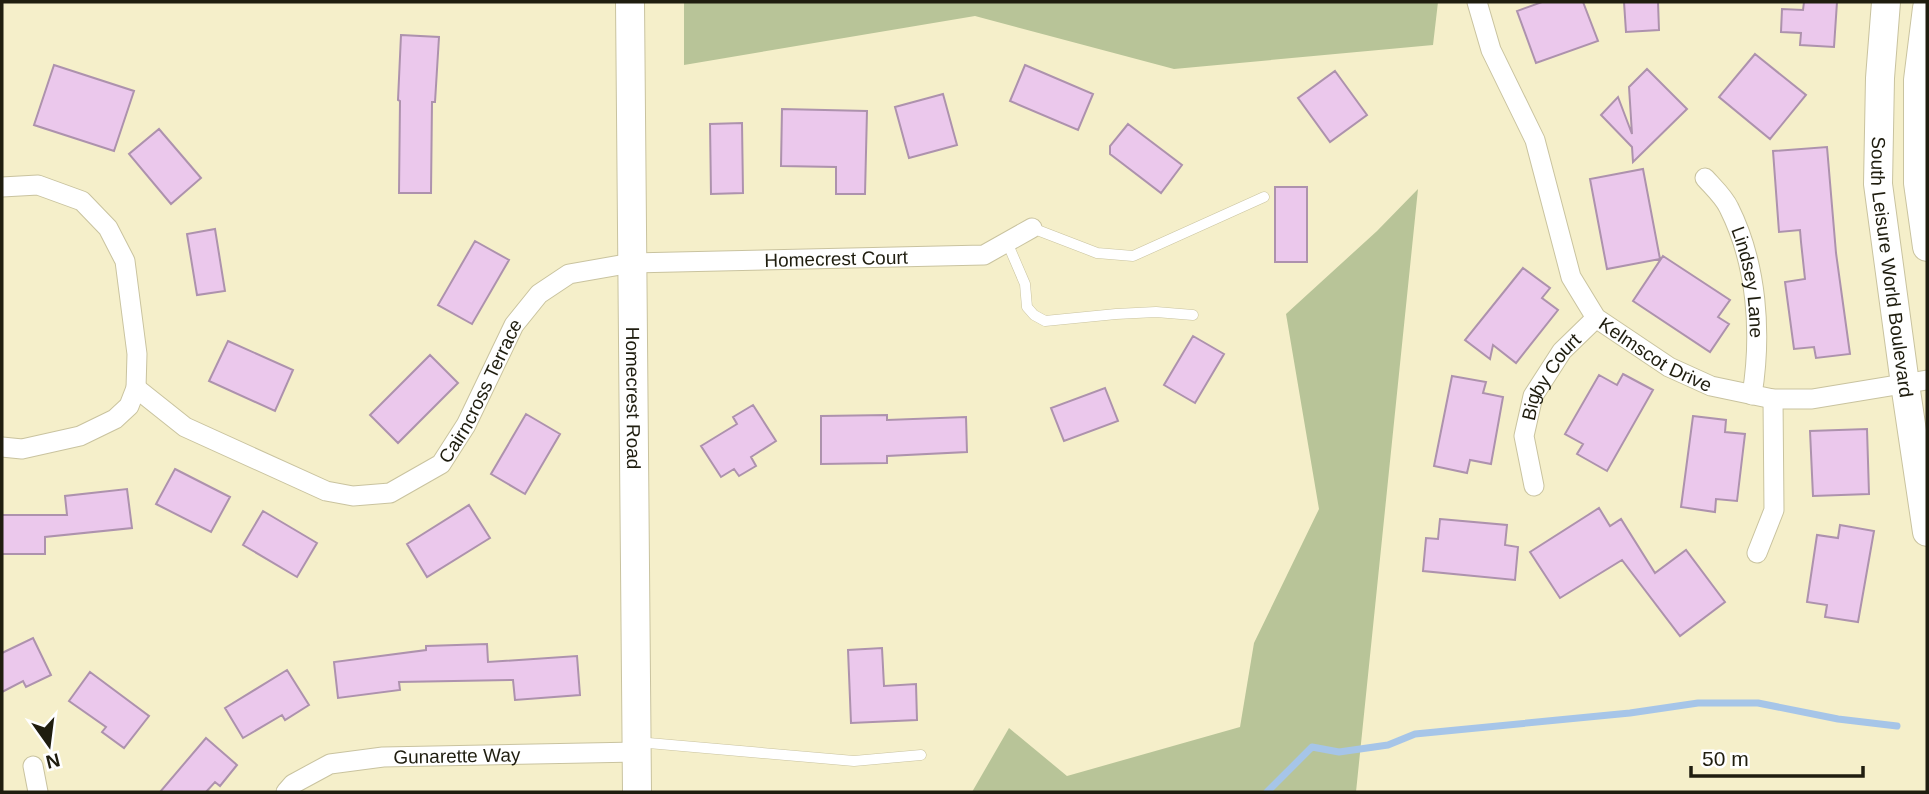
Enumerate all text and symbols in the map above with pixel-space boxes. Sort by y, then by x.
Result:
street label: South Leisure World Boulevard [1867,136,1917,399]
street label: Lindsey Lane [1727,224,1767,338]
street label: Homecrest Court [764,247,909,271]
street label: Kelmscot Drive [1595,313,1715,396]
street label: Cairncross Terrace [435,314,526,467]
street label: Homecrest Road [622,327,644,469]
street label: Bigby Court [1518,329,1585,422]
north arrow [14,710,84,780]
scale bar [1691,734,1862,778]
street label: Gunarette Way [393,744,521,768]
text: 50 m [1702,747,1749,770]
text: N [44,749,62,773]

